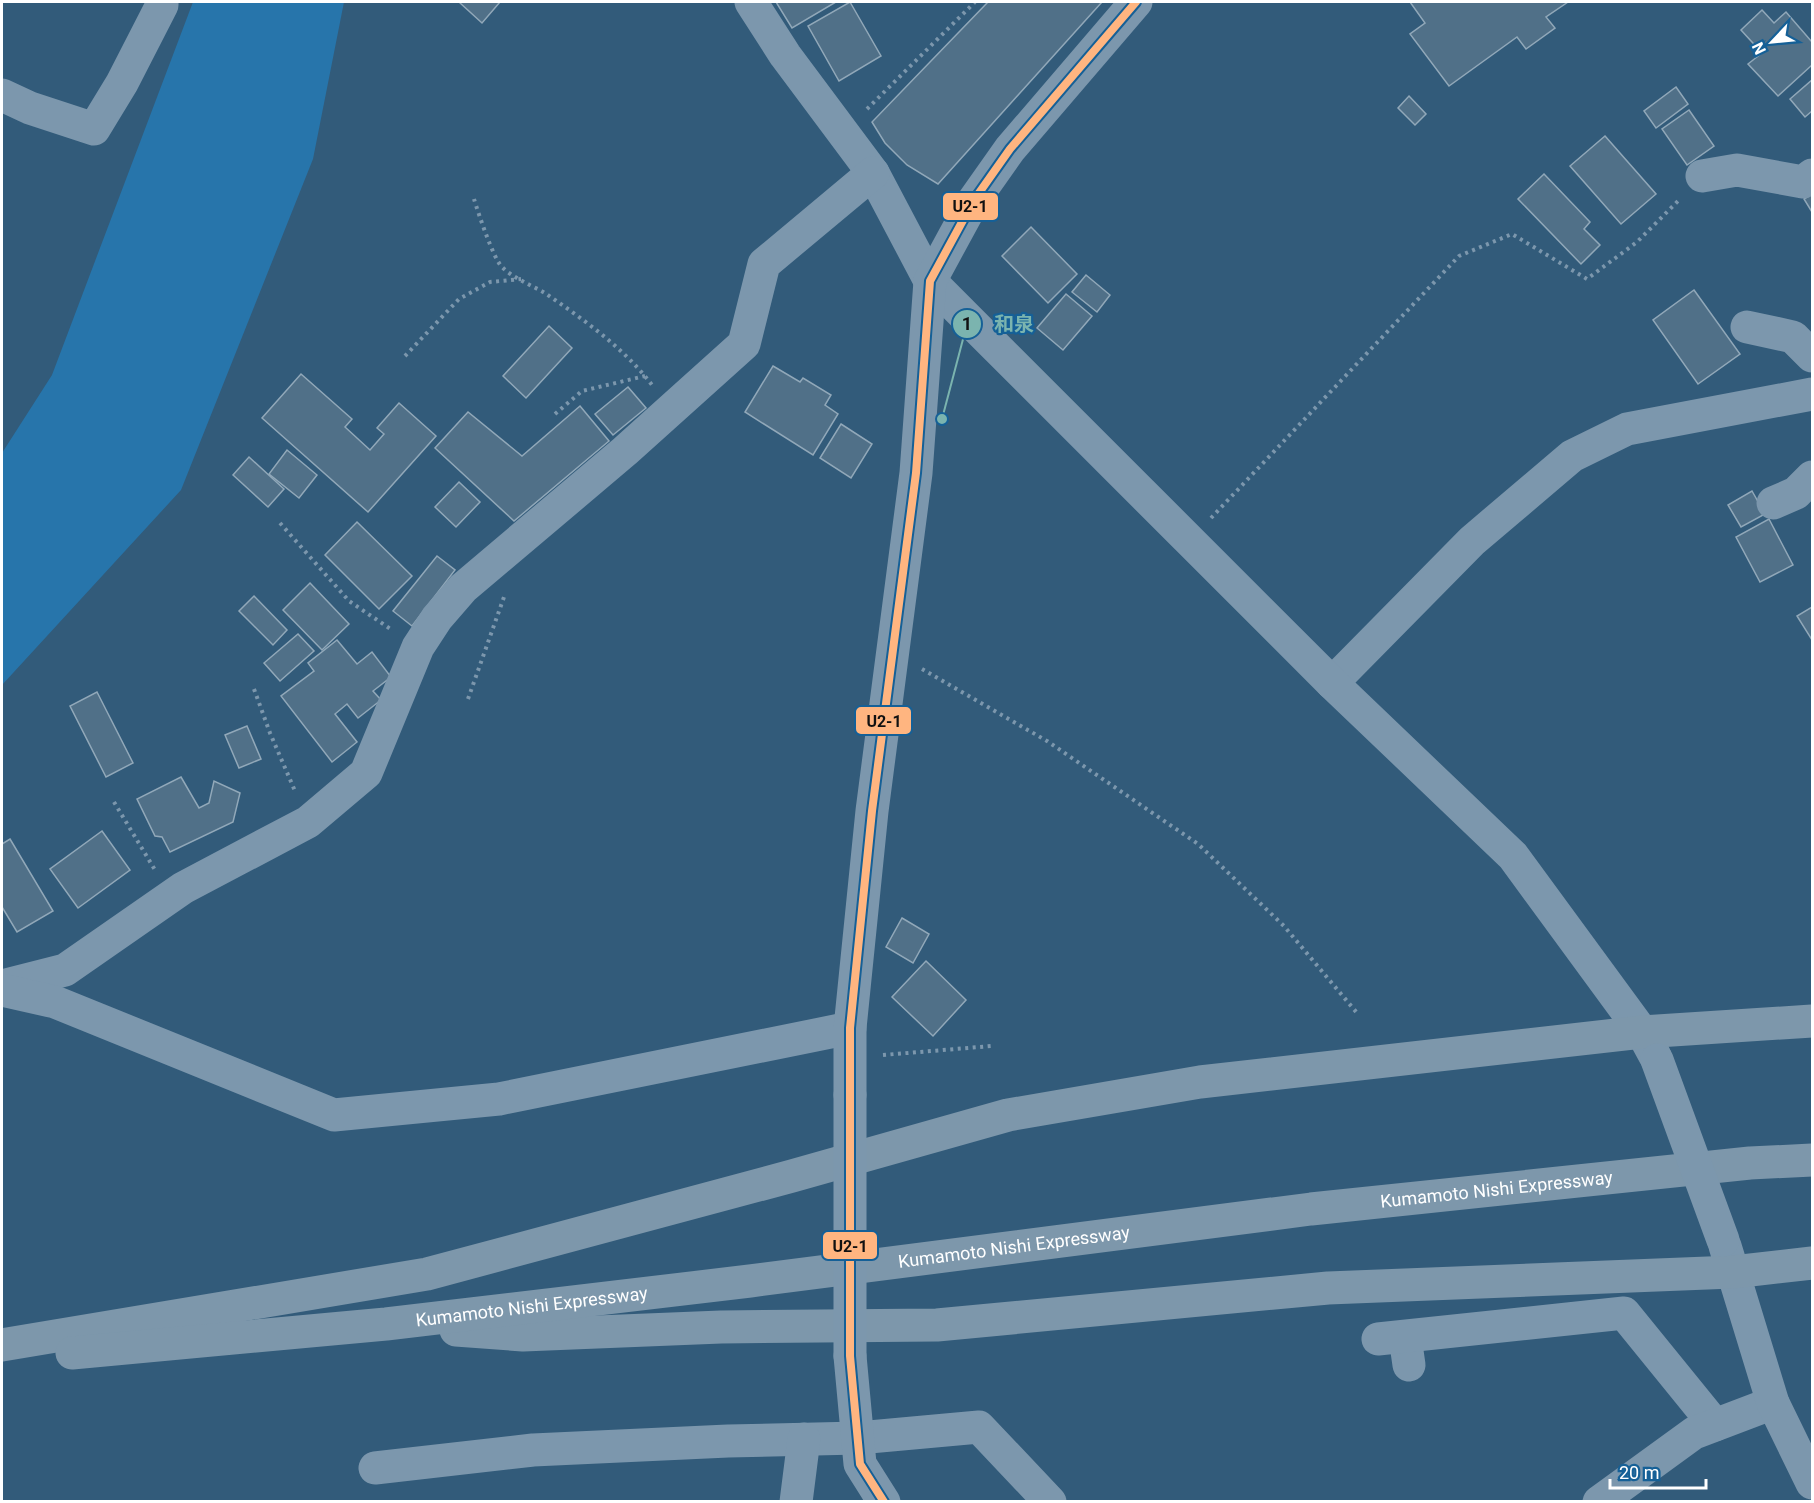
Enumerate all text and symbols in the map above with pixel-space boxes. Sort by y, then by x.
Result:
north arrow [1742,12,1802,72]
text: N [1748,39,1770,58]
line badge: U2-1 [942,192,999,221]
text: U2-1 [952,197,988,216]
callout: 和泉 [952,305,1046,343]
text: 和泉 [994,312,1034,336]
text: 1 [962,313,972,334]
line badge: U2-1 [855,706,912,735]
text: U2-1 [866,712,902,731]
street label: Kumamoto Nishi Expressway [1379,1166,1614,1212]
street label: Kumamoto Nishi Expressway [897,1221,1132,1272]
line badge: U2-1 [822,1231,878,1260]
text: U2-1 [832,1237,868,1256]
street label: Kumamoto Nishi Expressway [414,1282,649,1330]
scale bar [1610,1452,1706,1490]
text: 20 m [1619,1462,1659,1483]

